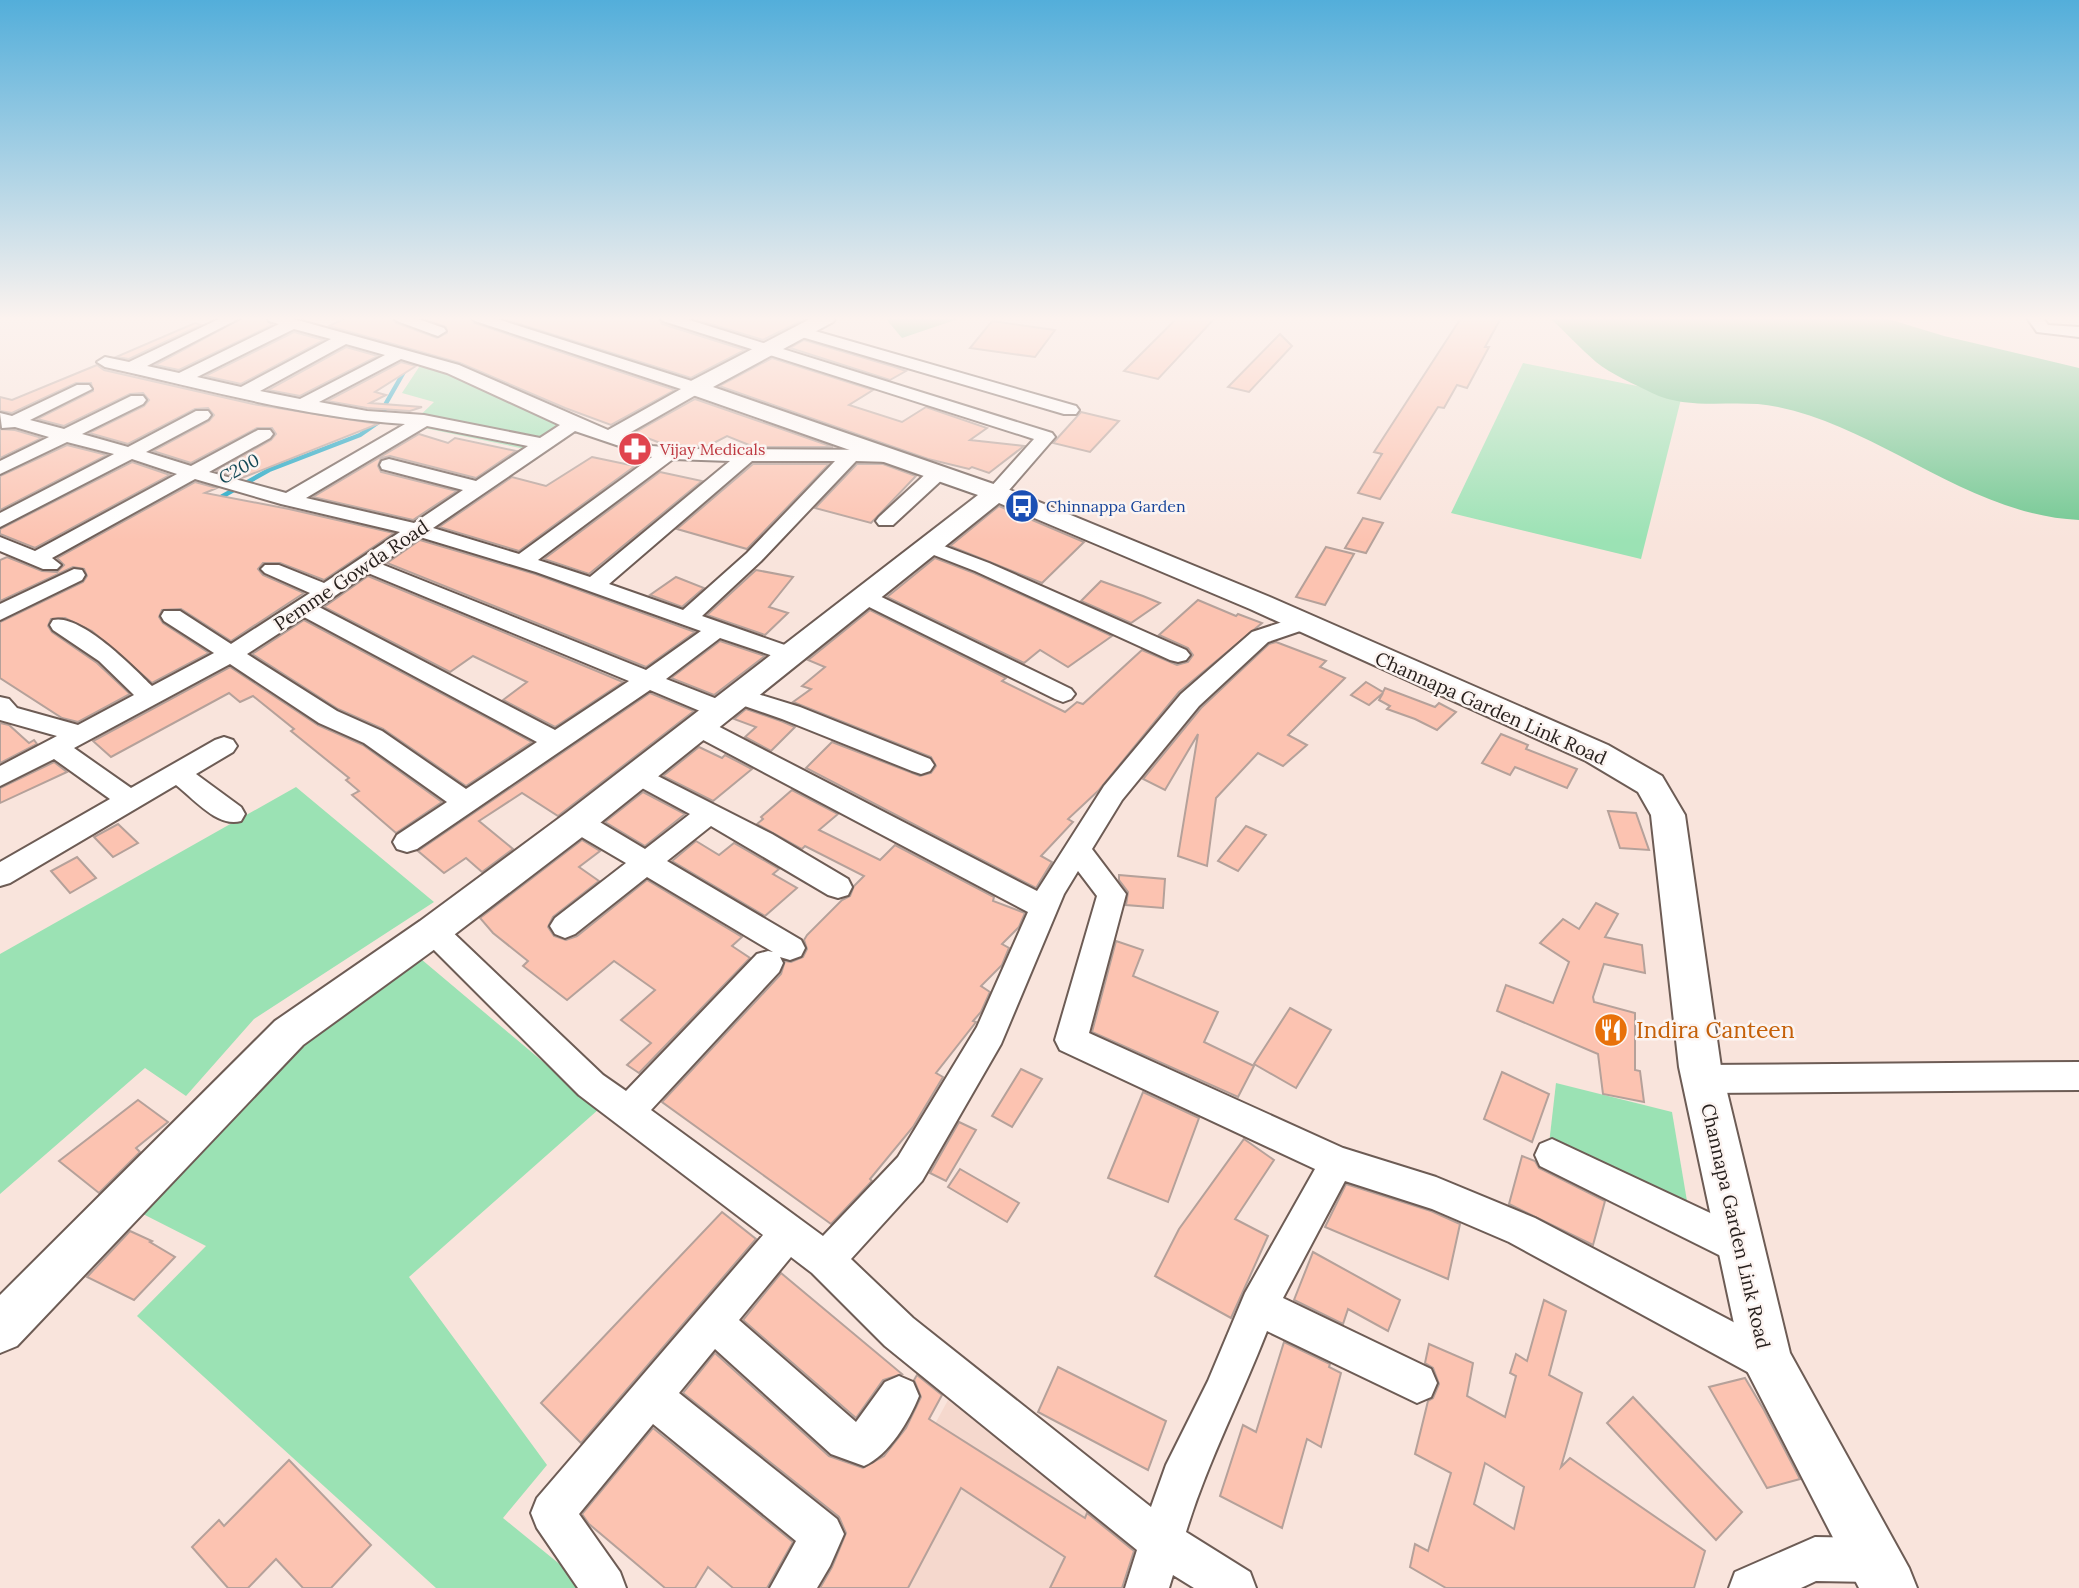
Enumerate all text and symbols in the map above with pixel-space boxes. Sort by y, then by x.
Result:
pharmacy icon: Vijay Medicals [616,430,654,468]
place label: Vijay Medicals [659,439,765,459]
water label: C200 [214,448,263,489]
bus stop icon: Chinnappa Garden [1003,487,1041,525]
place label: Chinnappa Garden [1046,496,1186,516]
street label: Pemme Gowda Road [269,514,433,636]
street label: Channapa Garden Link Road [1371,646,1611,770]
restaurant icon: Indira Canteen [1592,1011,1630,1049]
place label: Indira Canteen [1636,1015,1795,1044]
street label: Channapa Garden Link Road [1696,1101,1776,1351]

